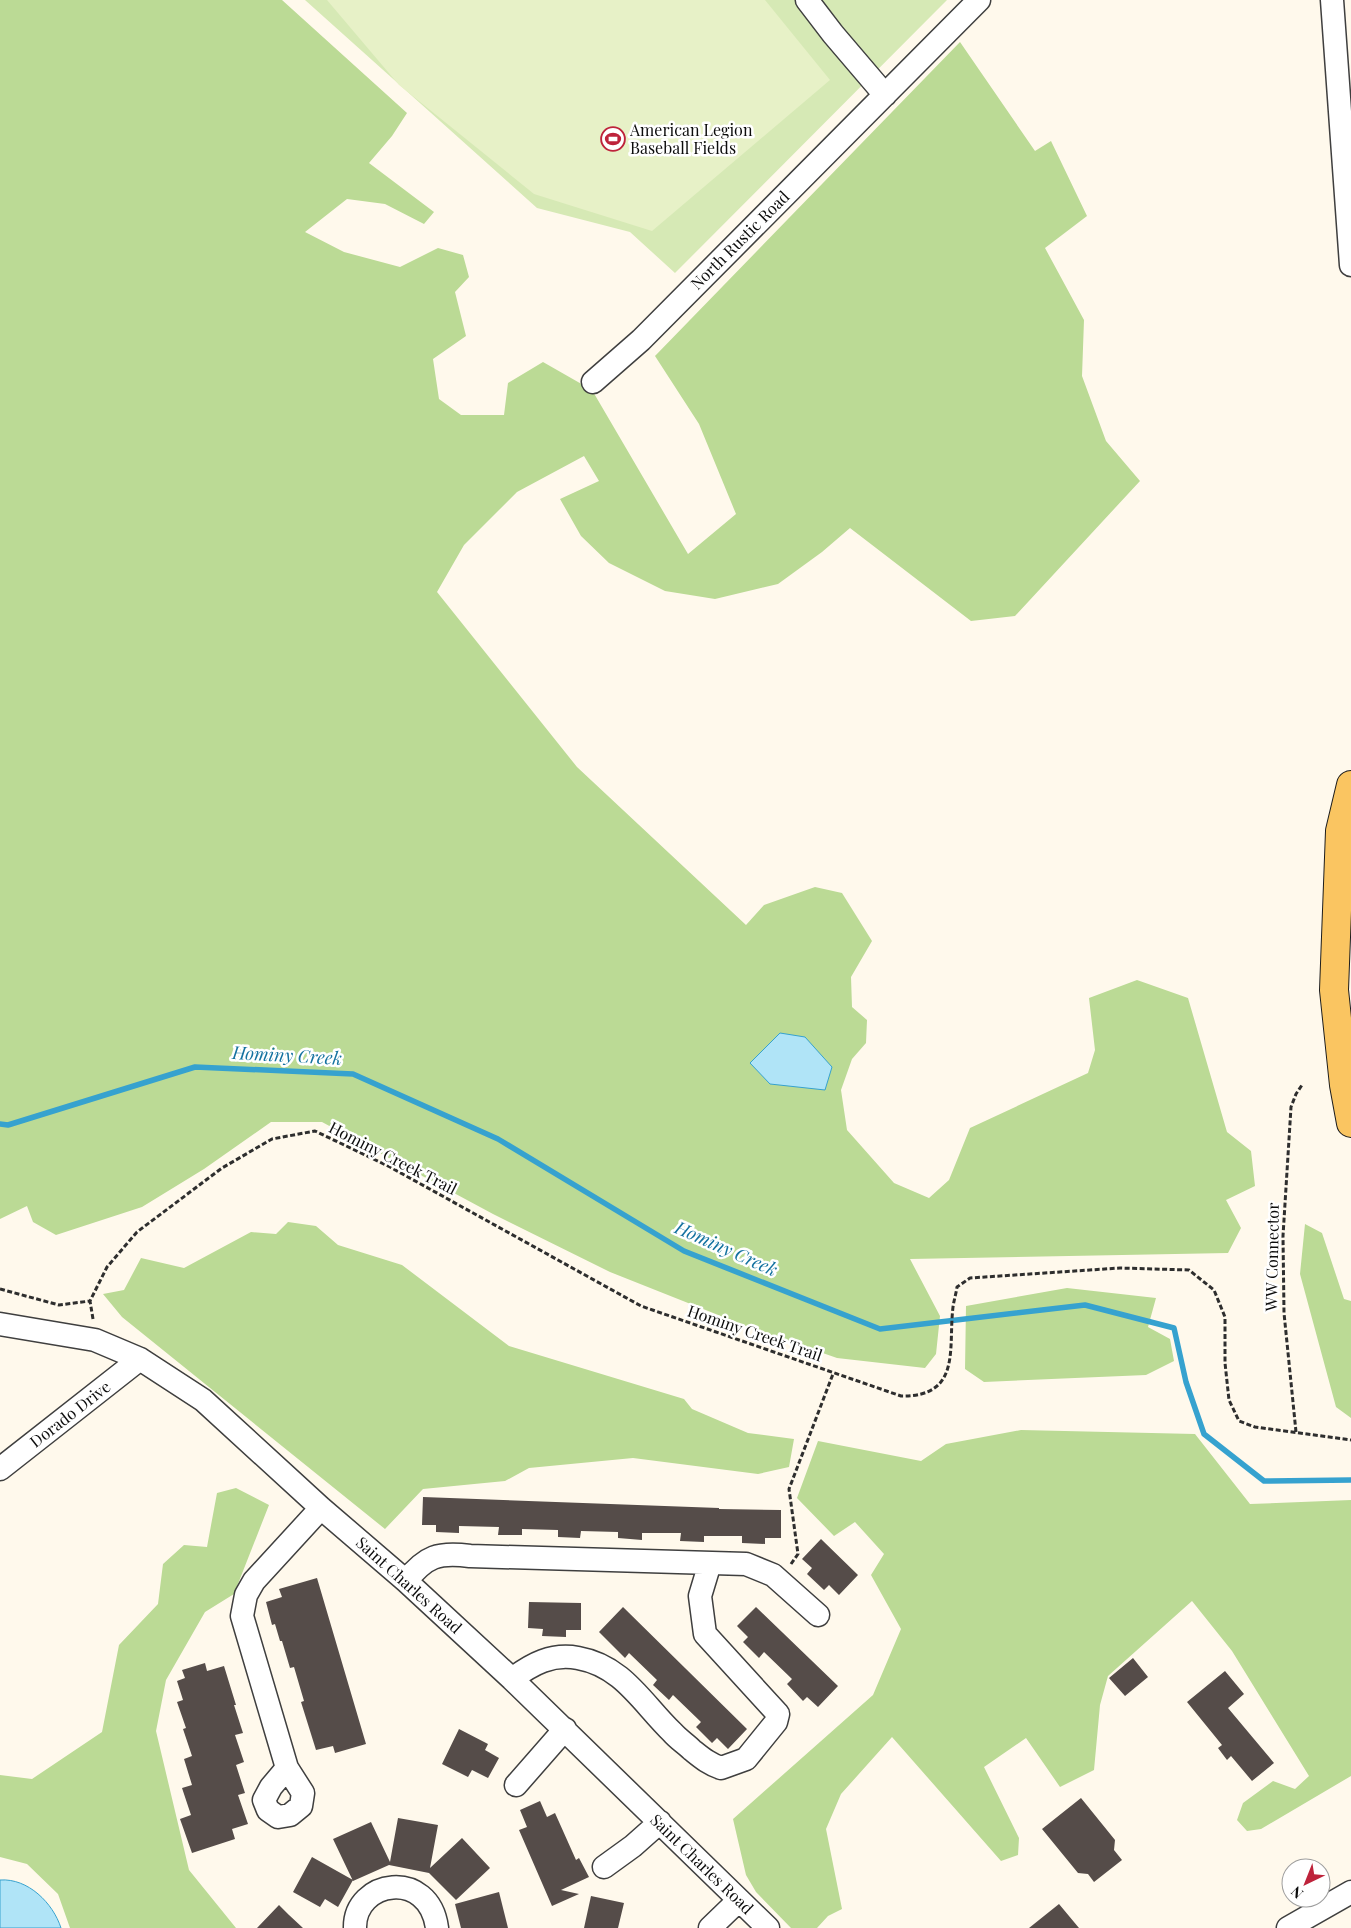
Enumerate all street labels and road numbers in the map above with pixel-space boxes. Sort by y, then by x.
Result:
street label: North Rustic Road [686,186,793,293]
street label: Hominy Creek Trail [326,1116,461,1199]
street label: WW Connector [1260,1202,1283,1313]
street label: Hominy Creek Trail [685,1300,826,1366]
street label: Dorado Drive [25,1376,114,1452]
street label: Saint Charles Road [352,1532,467,1638]
street label: Saint Charles Road [646,1809,758,1918]

